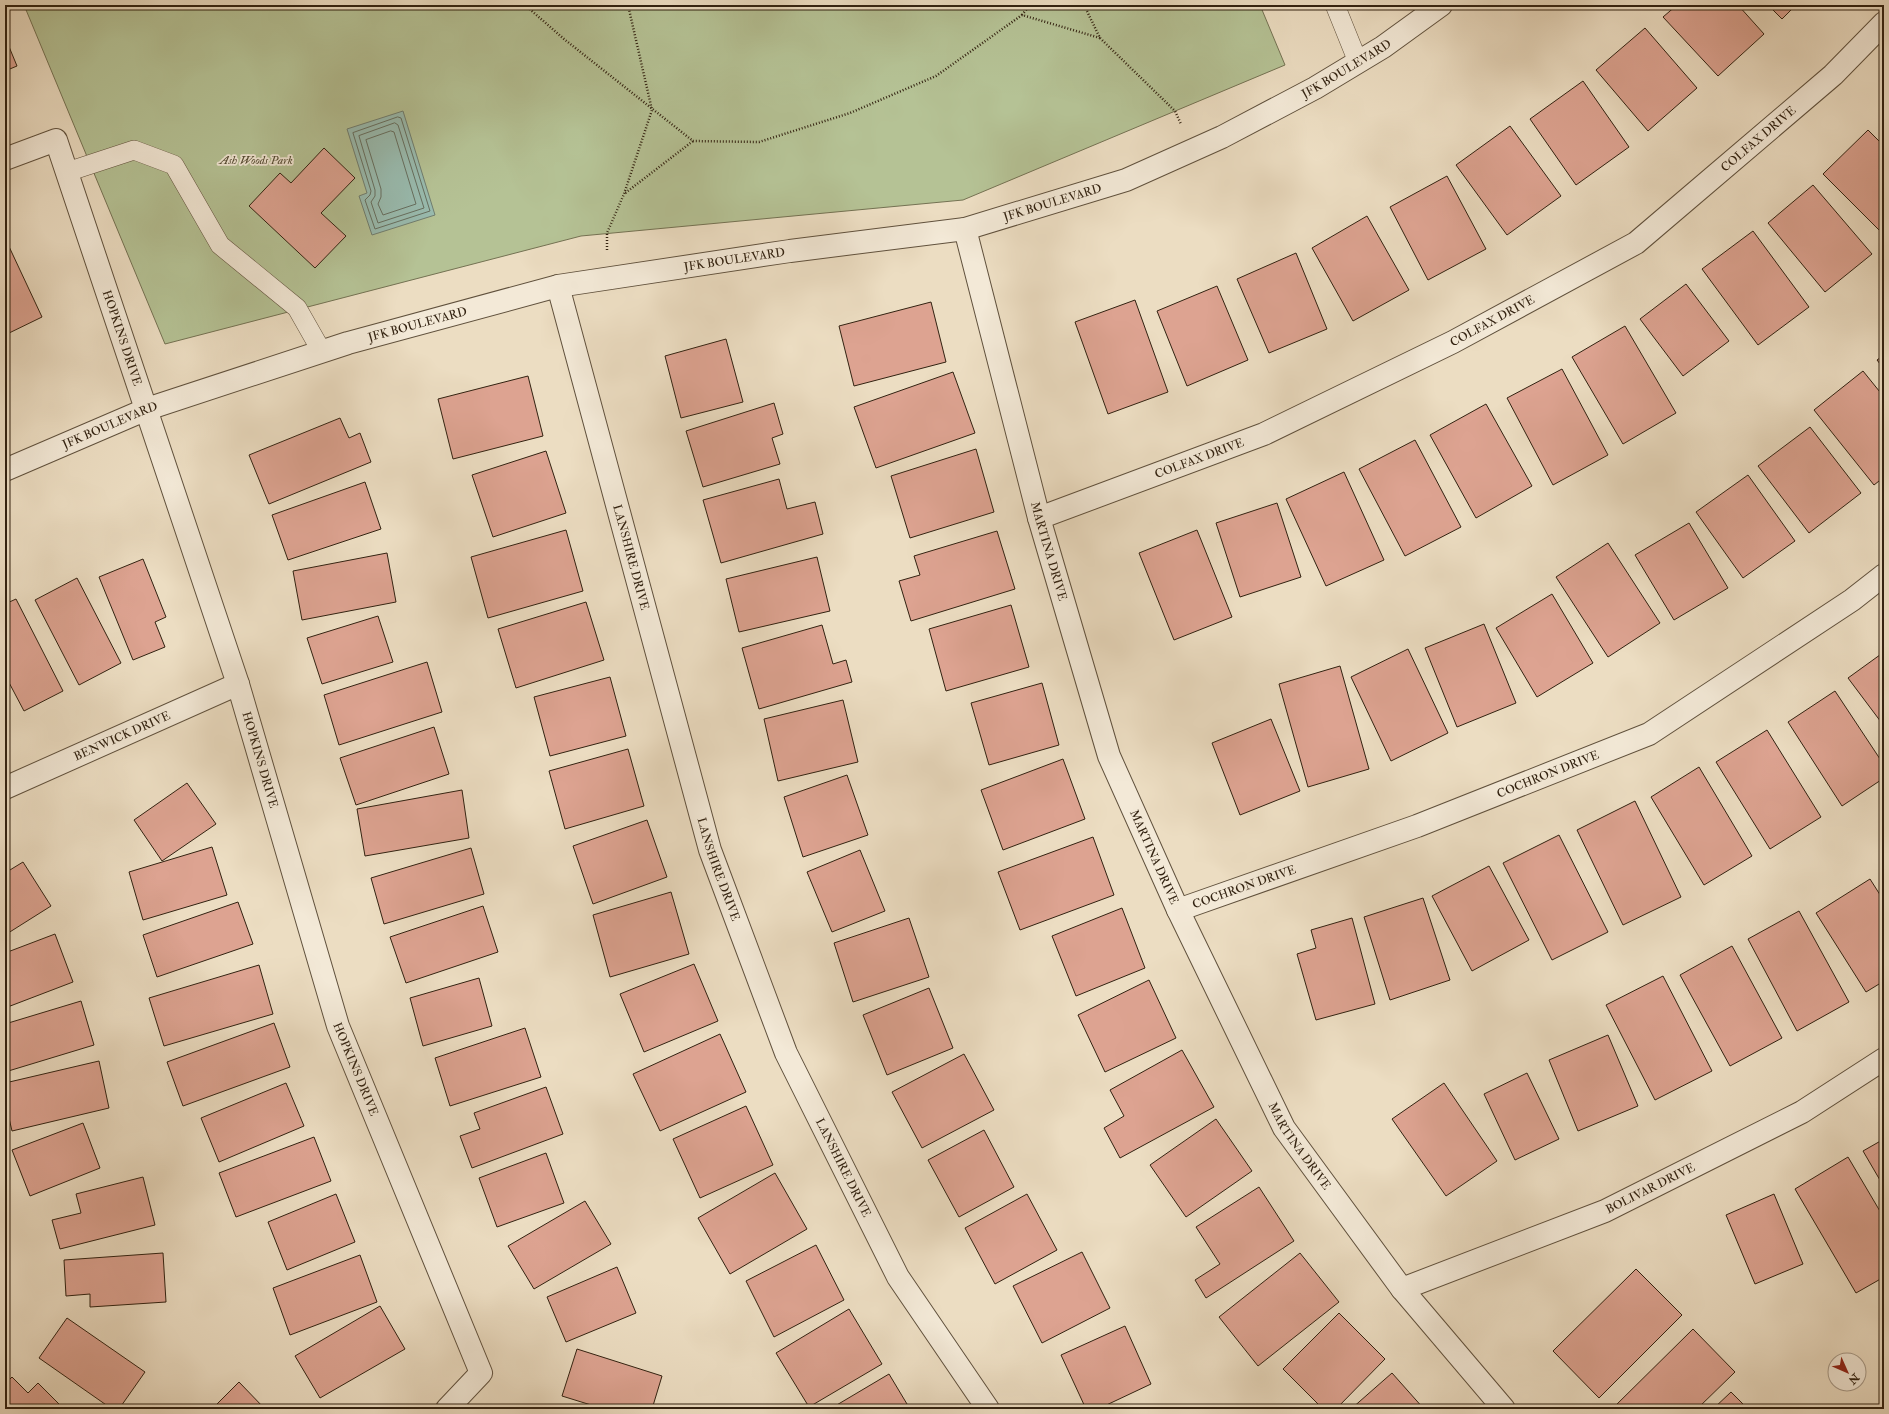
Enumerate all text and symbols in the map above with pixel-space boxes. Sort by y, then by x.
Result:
street label: JFK BOULEVARD [1298,36,1395,102]
street label: COLFAX DRIVE [1718,103,1799,175]
park label: Ash Woods Park [217,153,293,168]
street label: JFK BOULEVARD [1000,181,1104,225]
street label: JFK BOULEVARD [682,245,786,275]
street label: HOPKINS DRIVE [99,288,145,388]
street label: COLFAX DRIVE [1448,292,1538,350]
street label: JFK BOULEVARD [365,304,469,346]
street label: JFK BOULEVARD [59,399,160,453]
street label: COLFAX DRIVE [1153,435,1246,482]
street label: MARTINA DRIVE [1027,500,1070,603]
street label: LANSHIRE DRIVE [609,503,652,612]
street label: BENWICK DRIVE [71,708,173,764]
street label: HOPKINS DRIVE [238,710,281,810]
street label: COCHRON DRIVE [1495,747,1602,802]
street label: MARTINA DRIVE [1126,807,1182,907]
street label: LANSHIRE DRIVE [694,816,743,924]
street label: COCHRON DRIVE [1190,862,1298,912]
street label: HOPKINS DRIVE [329,1020,381,1119]
street label: MARTINA DRIVE [1265,1100,1334,1193]
street label: LANSHIRE DRIVE [812,1116,874,1220]
street label: BOLIVAR DRIVE [1603,1160,1698,1217]
north arrow [1827,1352,1867,1392]
text: N [1845,1370,1863,1388]

